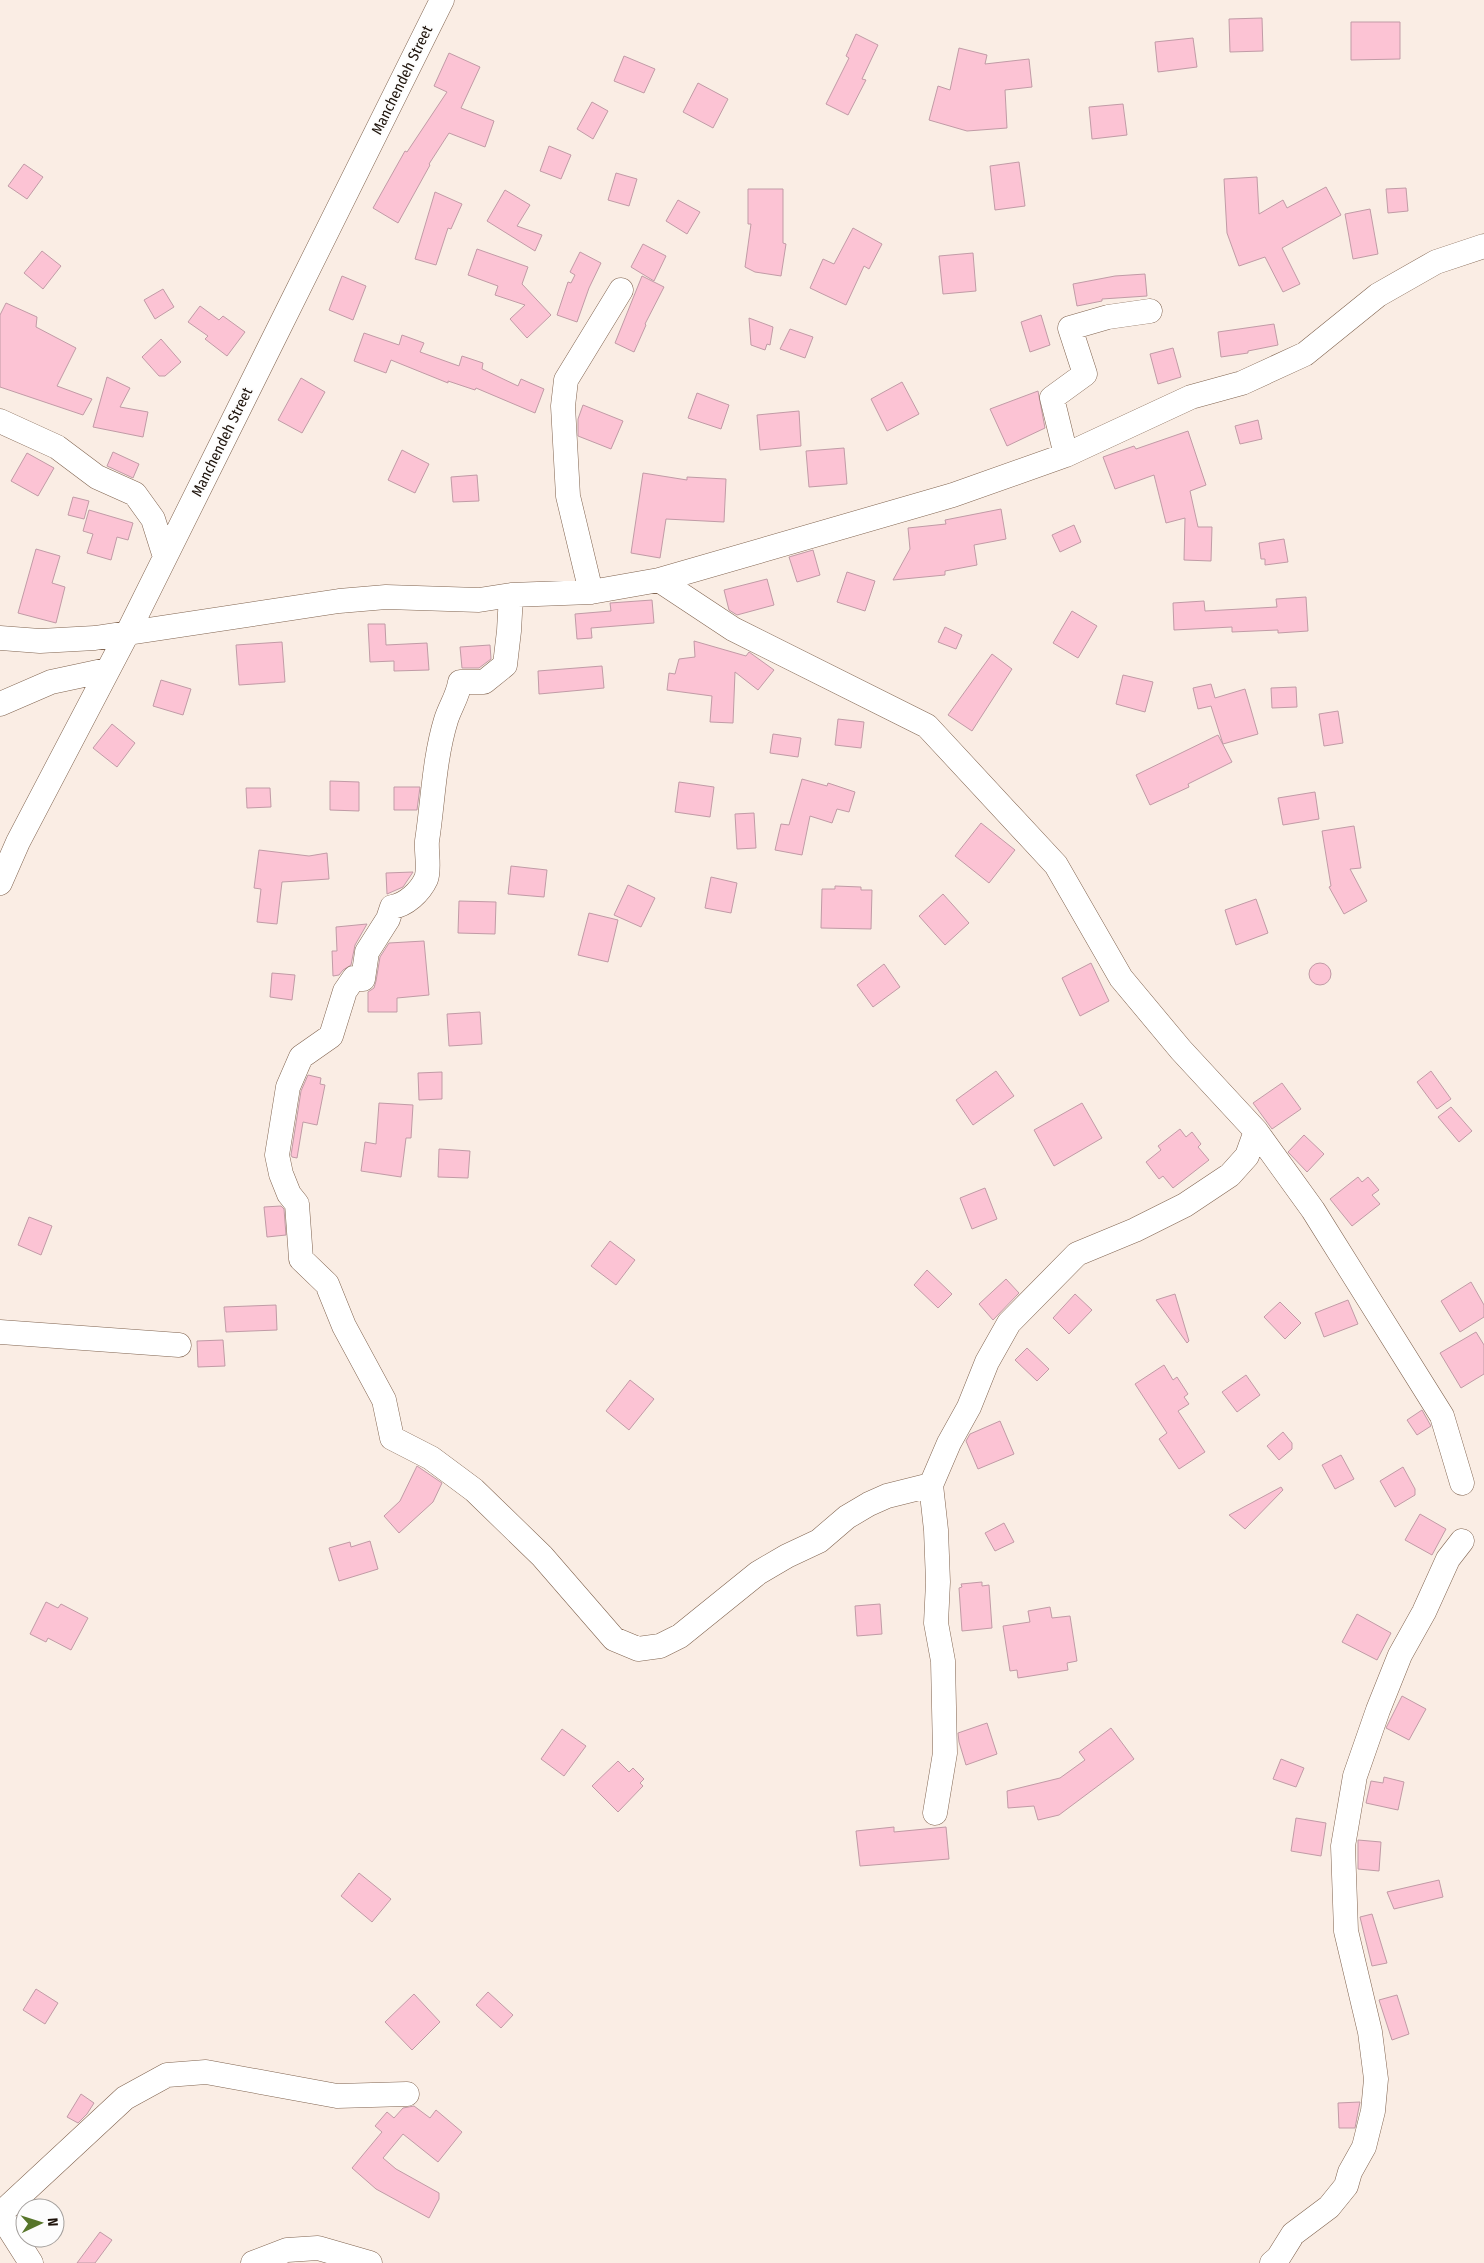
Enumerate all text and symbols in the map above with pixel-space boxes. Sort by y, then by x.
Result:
street label: Manchendeh Street [368,22,436,138]
street label: Manchendeh Street [188,384,256,500]
north arrow [15,2198,65,2248]
text: N [44,2217,61,2227]

